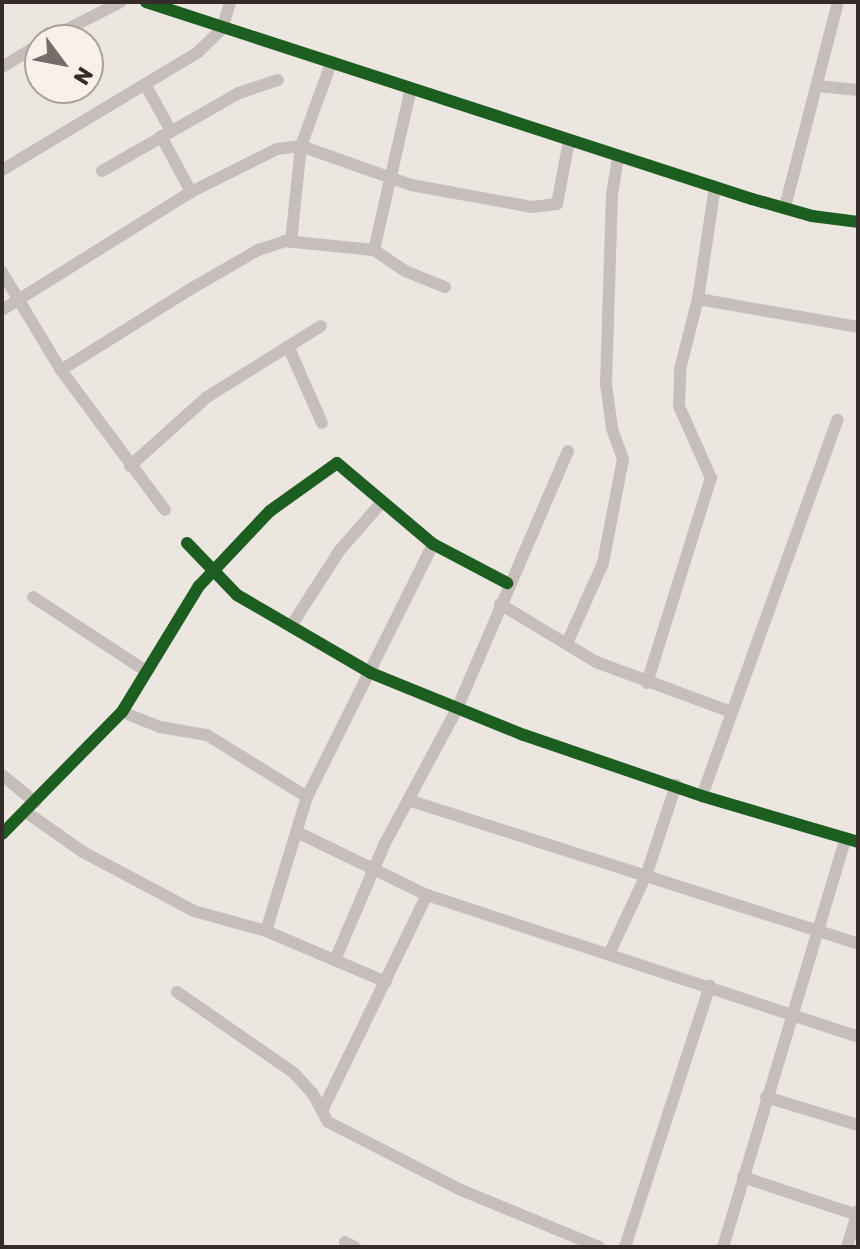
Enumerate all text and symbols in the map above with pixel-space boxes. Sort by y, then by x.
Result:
north arrow [24,24,104,104]
text: N [67,62,99,90]

